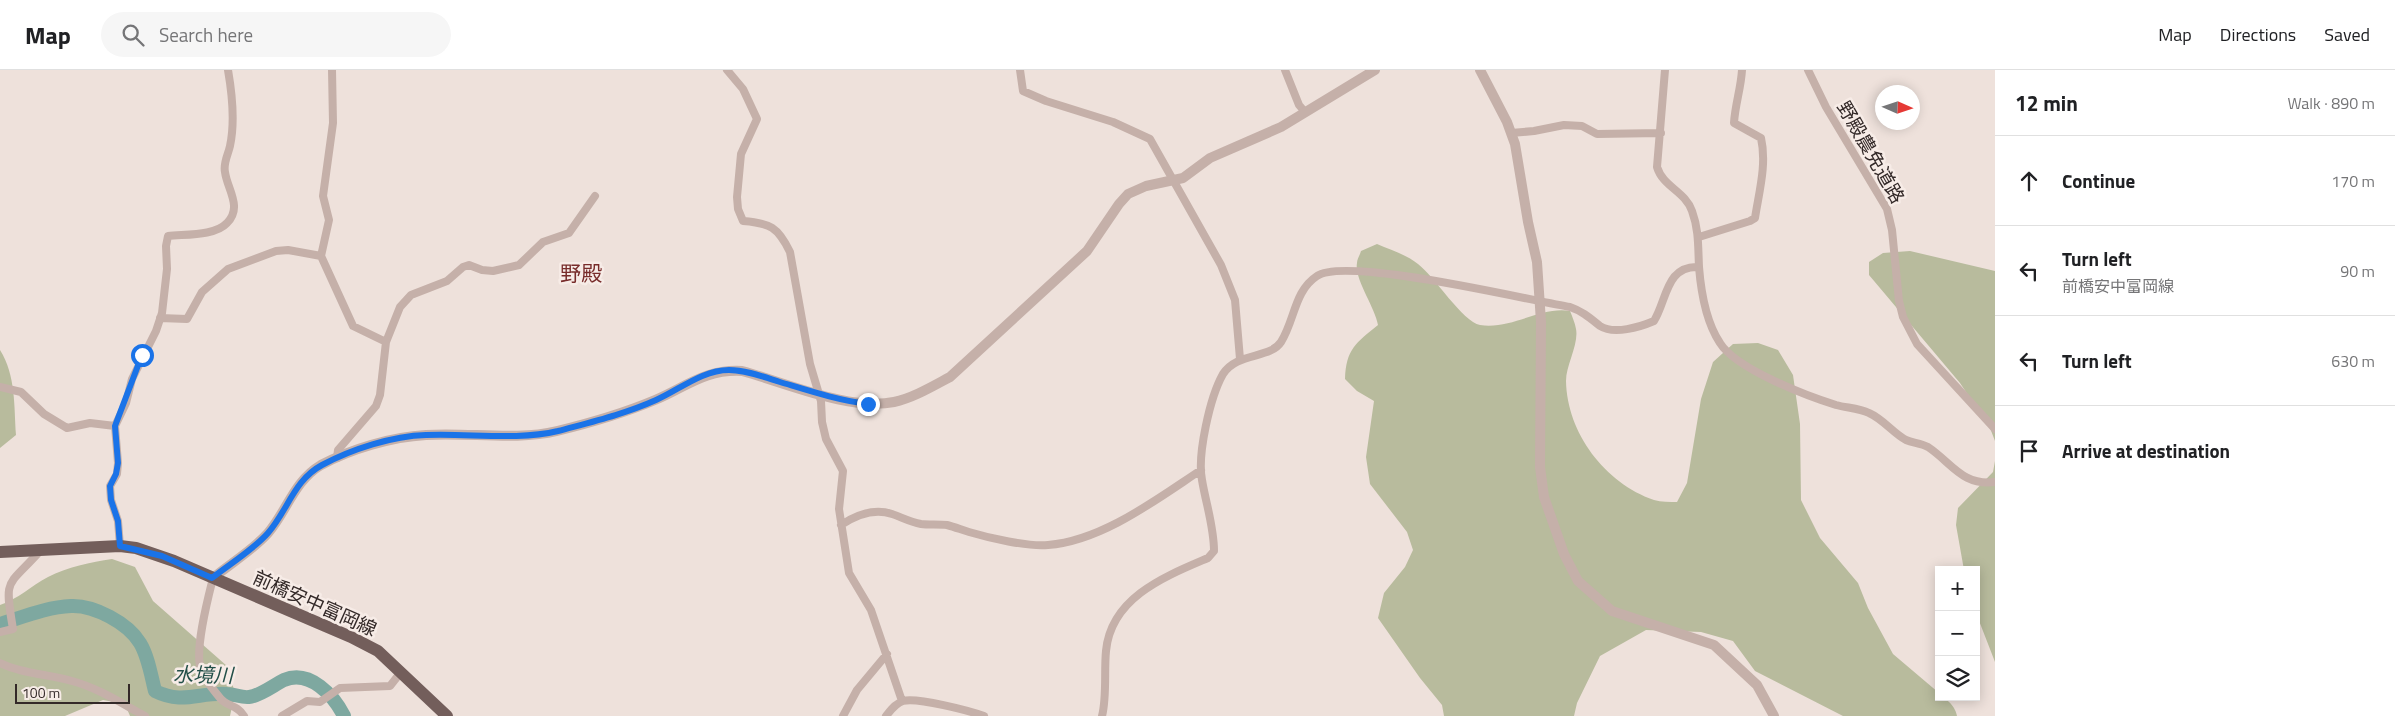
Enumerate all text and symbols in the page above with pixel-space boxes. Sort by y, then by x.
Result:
search box [101,12,451,57]
text: Map [25,17,71,53]
text: Search here [159,20,253,49]
icon: search [119,21,147,49]
text: Map [2158,21,2192,48]
text: Directions [2220,21,2296,48]
text: Saved [2324,21,2370,48]
north arrow [1875,85,1920,130]
text: 12 min [2015,87,2078,119]
text: Walk · 890 m [2287,91,2375,115]
street label: 野殿農免道路 [1830,95,1912,208]
text: Continue [2062,166,2135,195]
icon: ahead [2015,167,2043,195]
text: 170 m [2331,169,2375,193]
text: Turn left [2062,244,2132,273]
district label: 野殿 [560,257,602,289]
icon: left [2015,257,2043,285]
text: 90 m [2340,259,2375,283]
text: 前橋安中富岡線 [2062,274,2174,298]
route start [131,344,154,367]
text: Turn left [2062,346,2132,375]
icon: left [2015,347,2043,375]
text: 630 m [2331,349,2375,373]
route end [857,393,880,416]
text: Arrive at destination [2062,436,2230,465]
icon: arrive [2015,437,2043,465]
street label: 前橋安中富岡線 [249,562,382,643]
map controls [1935,566,1980,701]
button: + [1935,566,1980,611]
button: − [1935,611,1980,656]
button: layers [1935,656,1980,701]
water label: 水境川 [173,658,235,691]
scale bar [15,681,130,704]
text: 100 m [22,682,60,703]

